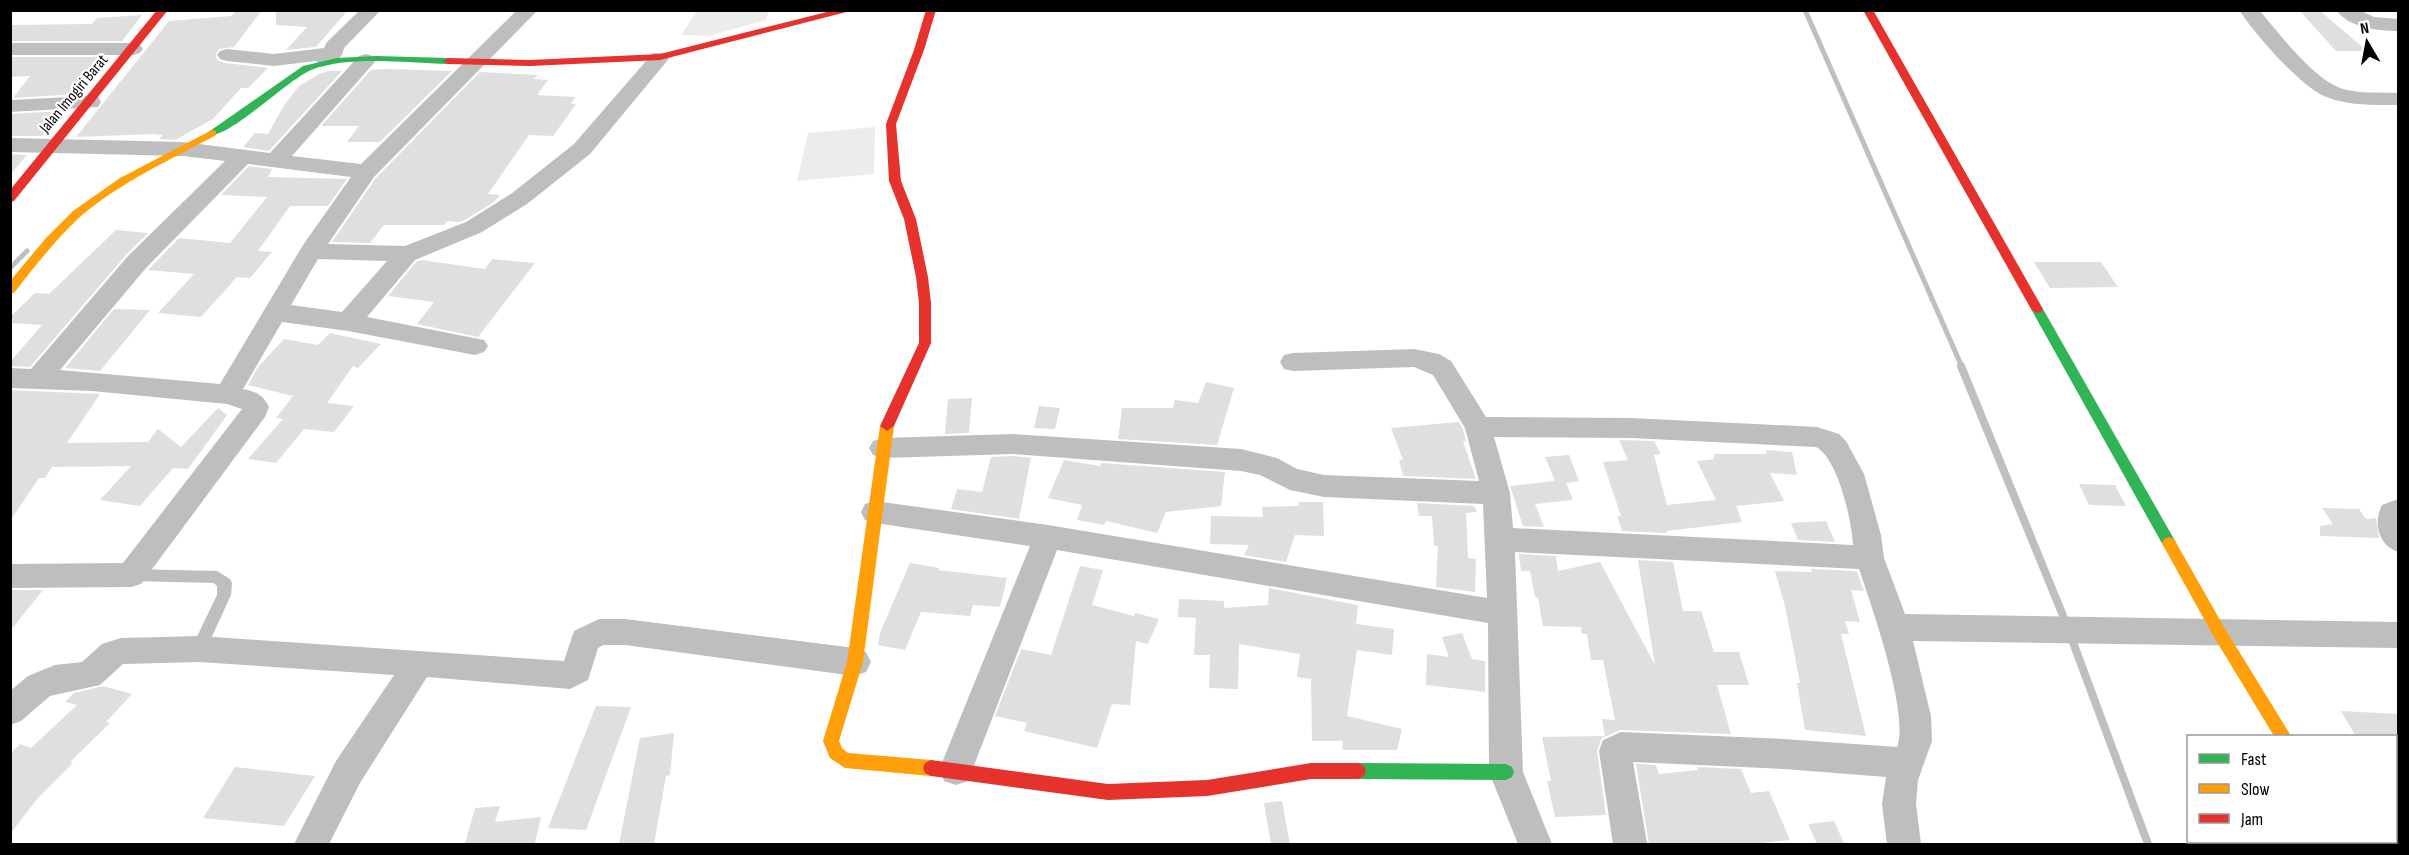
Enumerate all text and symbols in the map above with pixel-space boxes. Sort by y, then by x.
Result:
north arrow [2337,12,2397,72]
text: N [2359,19,2371,39]
street label: Jalan Imogiri Barat [35,51,112,138]
legend [2187,735,2397,843]
text: Fast [2241,749,2267,770]
text: Slow [2241,779,2270,800]
text: Jam [2240,809,2263,830]

